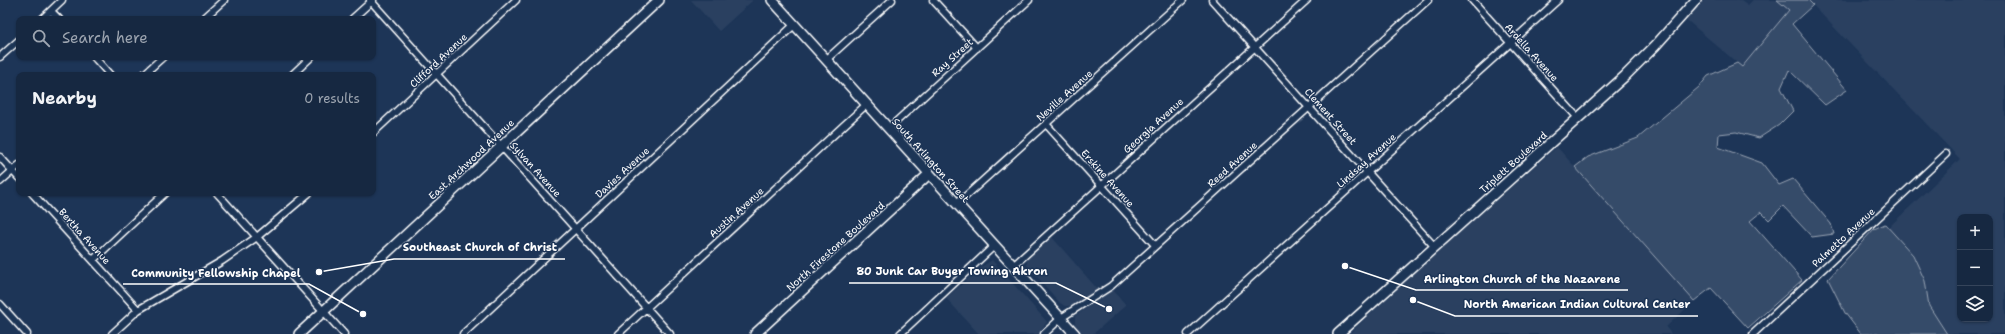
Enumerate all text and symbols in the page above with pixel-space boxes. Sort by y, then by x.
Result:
search box [16,16,376,60]
street label: Ardella Avenue [1502,20,1561,84]
icon: search [30,27,52,49]
text: Search here [62,28,148,48]
street label: Clifford Avenue [407,30,470,90]
street label: Ray Street [929,35,976,79]
street label: Neville Avenue [1033,66,1095,124]
street label: Clement Street [1302,85,1360,147]
text: Nearby [32,87,97,109]
text: 0 results [304,90,360,107]
street label: Georgia Avenue [1120,95,1187,156]
street label: South Arlington Street [889,115,972,205]
street label: East Archwood Avenue [426,116,517,203]
street label: Triplett Boulevard [1477,128,1550,196]
street label: Lindsay Avenue [1334,130,1399,190]
street label: Reed Avenue [1205,138,1260,190]
street label: Sylvan Avenue [507,139,564,200]
street label: Davies Avenue [593,144,652,201]
street label: Erskine Avenue [1078,147,1137,210]
street label: Austin Avenue [706,184,767,240]
street label: North Firestone Boulevard [784,198,888,294]
street label: Palmetto Avenue [1809,205,1878,270]
street label: Bertha Avenue [56,206,113,267]
map controls [1957,214,1993,322]
button: + [1957,214,1993,250]
callout: Southeast Church of Christ [394,236,565,259]
text: Southeast Church of Christ [403,240,558,255]
button: − [1957,250,1993,286]
callout: 80 Junk Car Buyer Towing Akron [849,260,1056,283]
callout: Community Fellowship Chapel [123,261,309,284]
text: 80 Junk Car Buyer Towing Akron [856,264,1048,279]
text: Community Fellowship Chapel [131,266,301,281]
callout: Arlington Church of the Nazarene [1416,267,1628,290]
text: Arlington Church of the Nazarene [1424,272,1621,287]
button: layers [1957,286,1993,322]
callout: North American Indian Cultural Center [1455,293,1698,316]
text: North American Indian Cultural Center [1464,297,1690,312]

